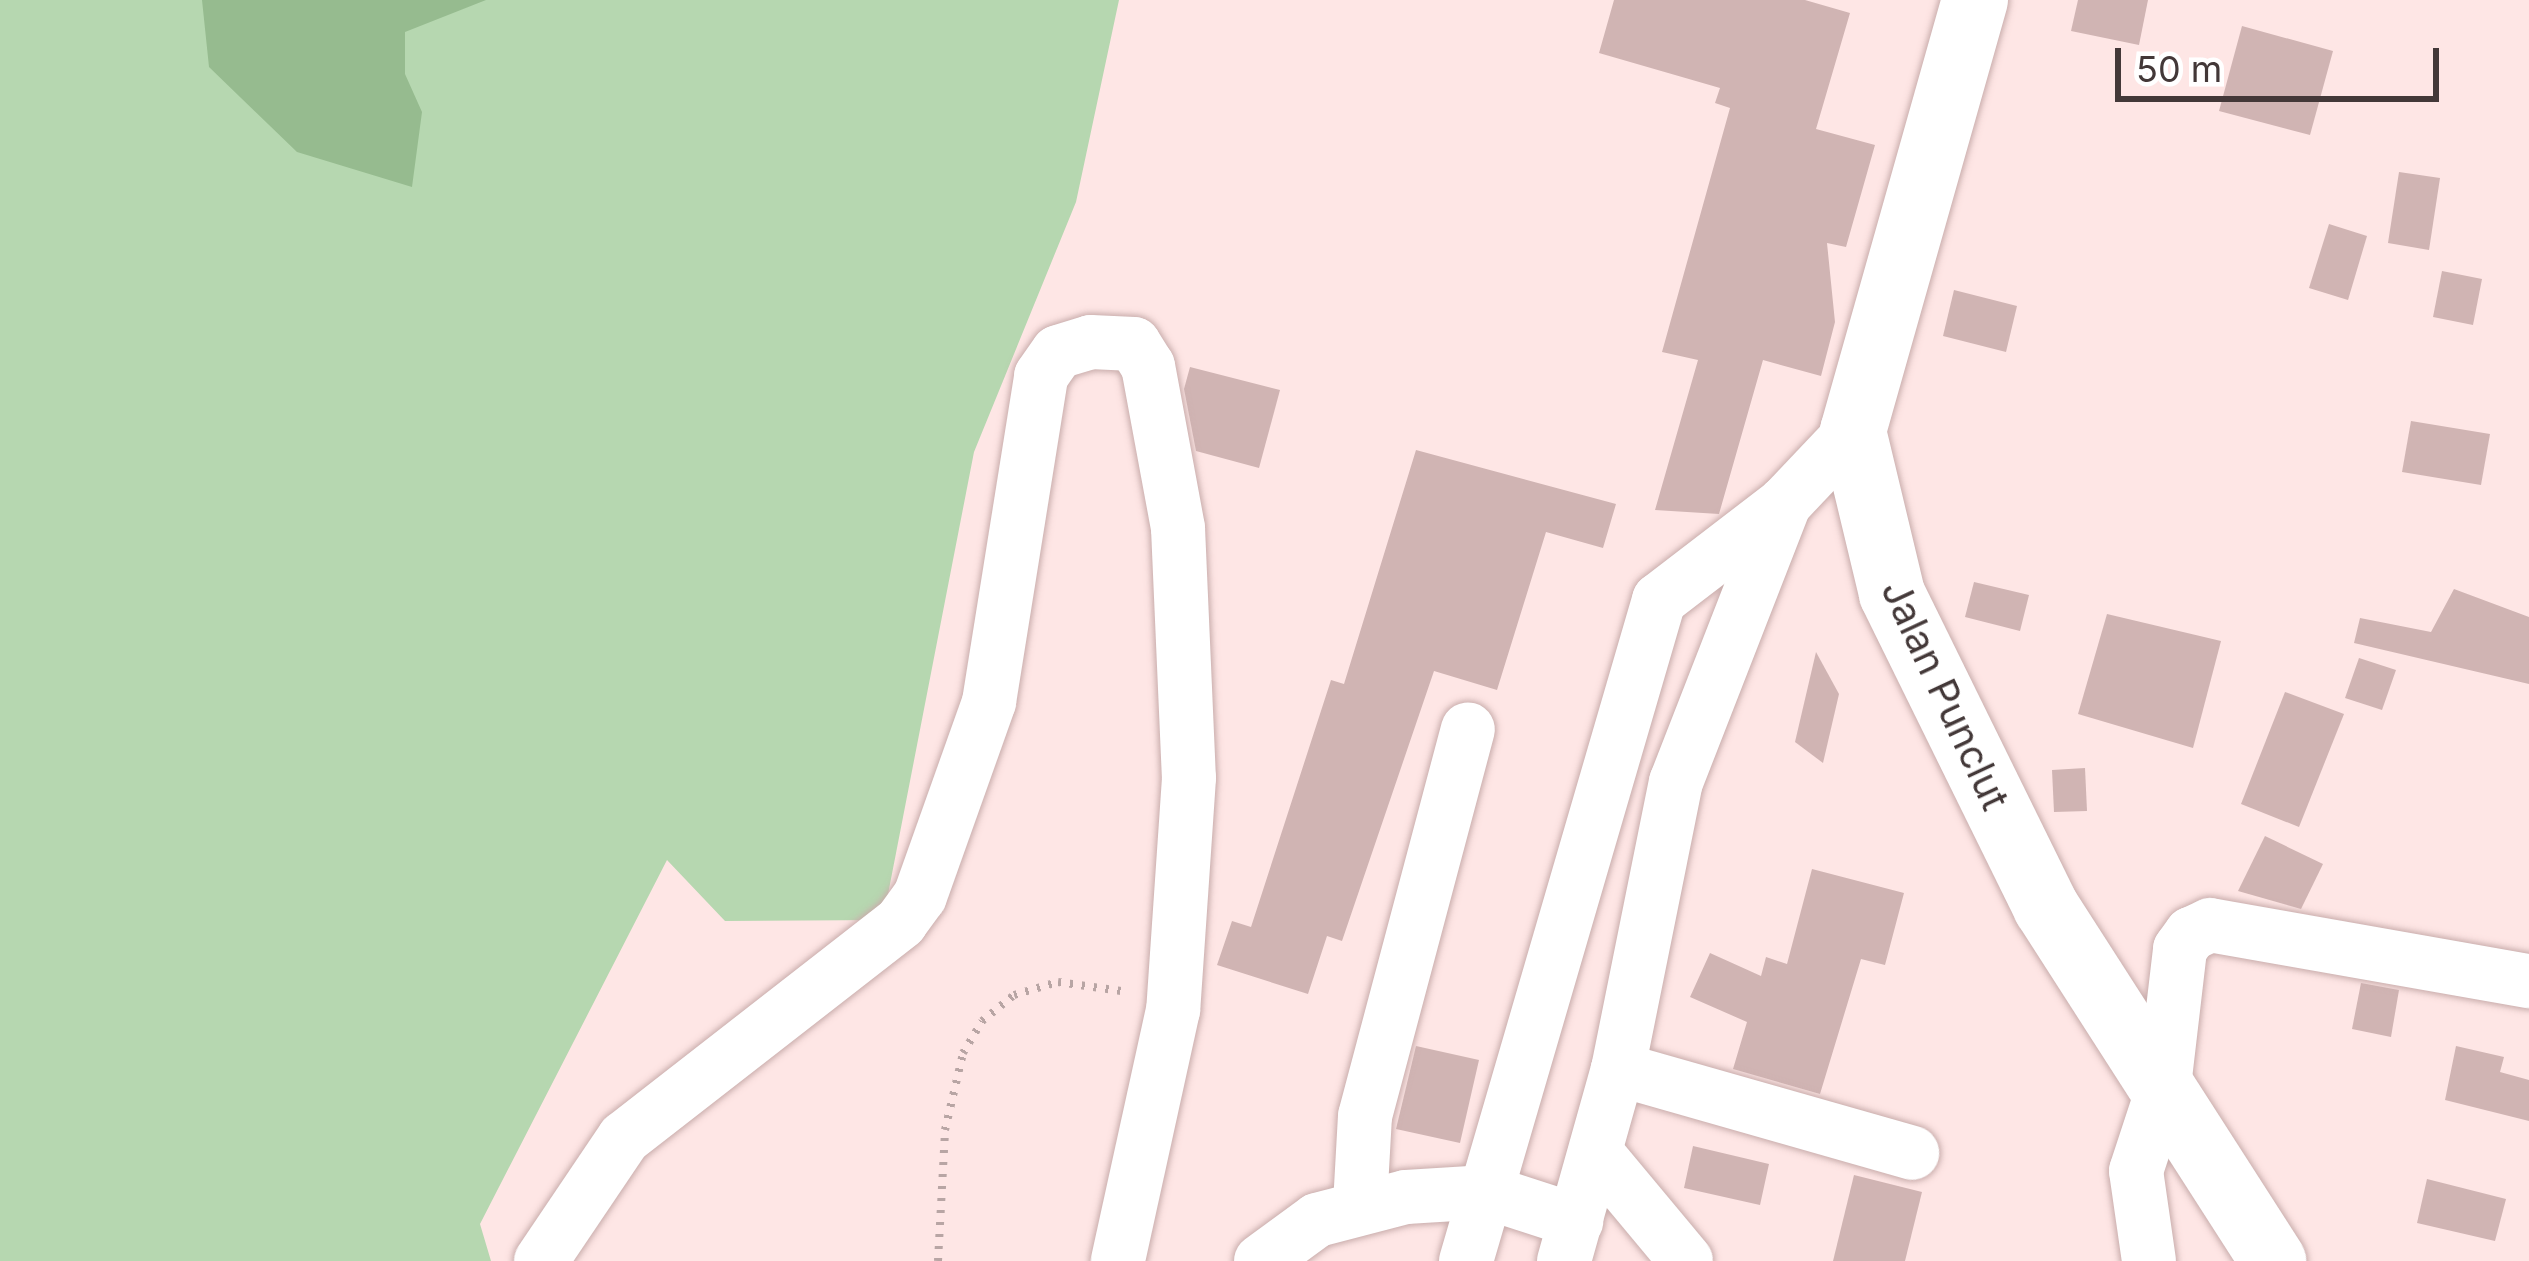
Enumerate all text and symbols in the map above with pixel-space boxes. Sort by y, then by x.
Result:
scale bar [2121,24,2445,98]
text: 50 m [2136,47,2222,91]
street label: Jalan Punclut [1871,573,2019,817]

